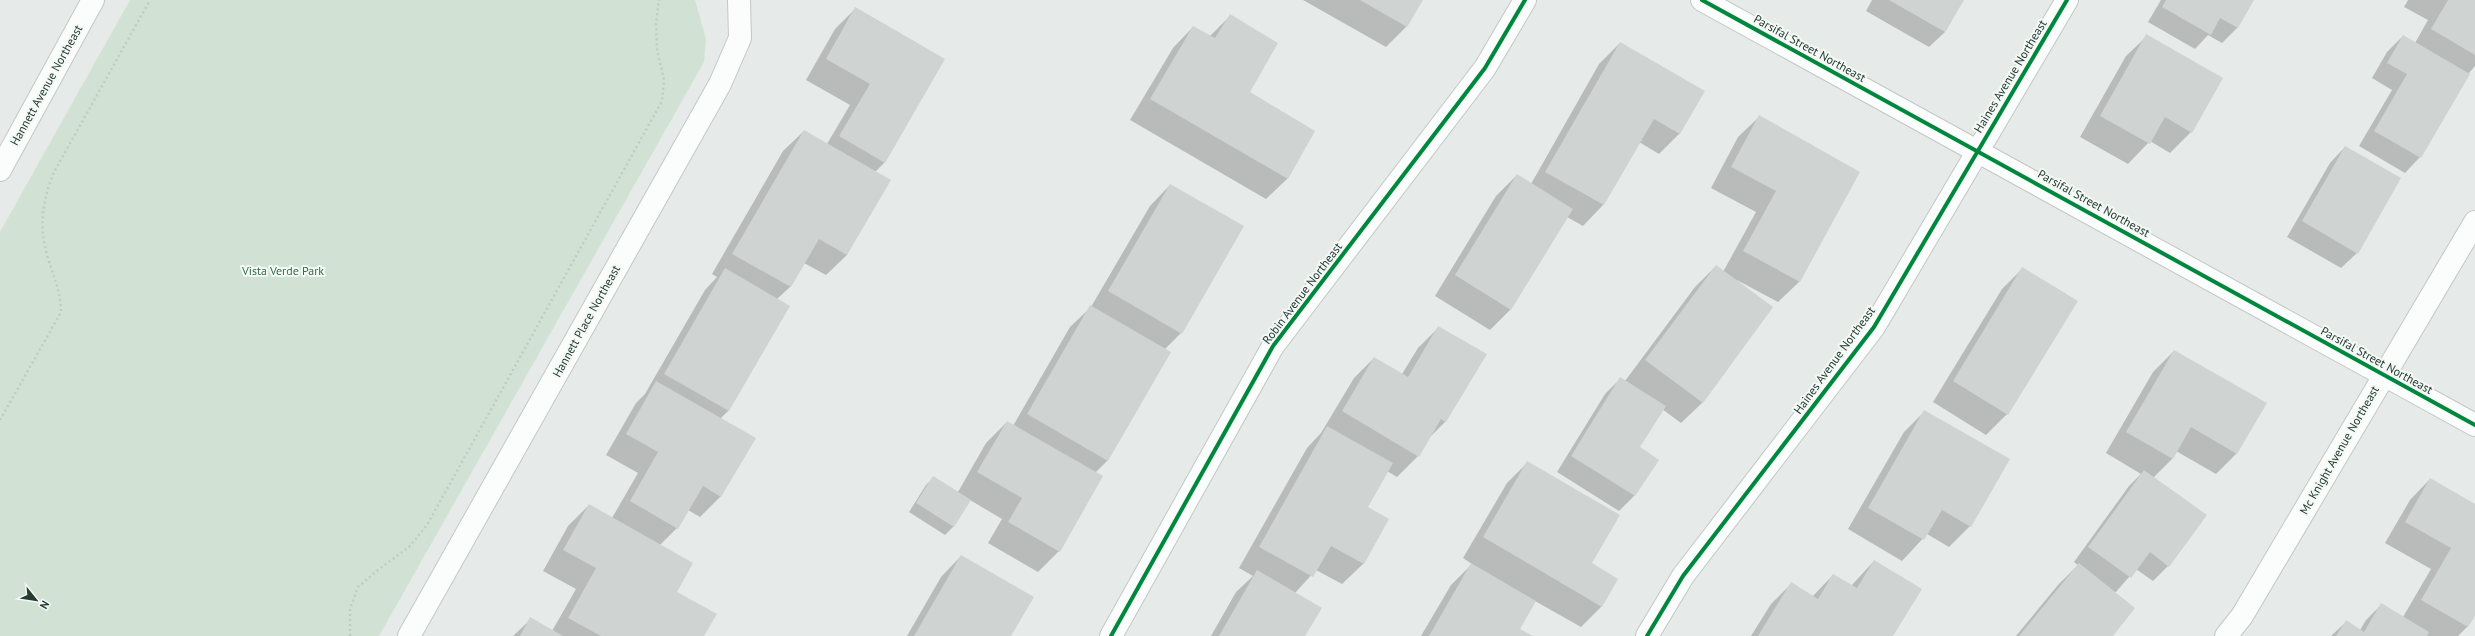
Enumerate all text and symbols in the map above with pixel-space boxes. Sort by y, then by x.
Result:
street label: Parsifal Street Northeast [1751,11,1869,85]
street label: Haines Avenue Northeast [1970,17,2050,135]
street label: Hannett Avenue Northeast [7,22,85,148]
street label: Parsifal Street Northeast [2035,166,2153,240]
street label: Robin Avenue Northeast [1259,239,1345,347]
street label: Hannett Place Northeast [549,262,623,380]
park label: Vista Verde Park [241,263,324,278]
street label: Haines Avenue Northeast [1790,303,1878,417]
street label: Parsifal Street Northeast [2318,323,2436,397]
street label: Mc Knight Avenue Northeast [2296,383,2382,517]
north arrow [16,580,56,620]
text: N [37,598,53,612]

